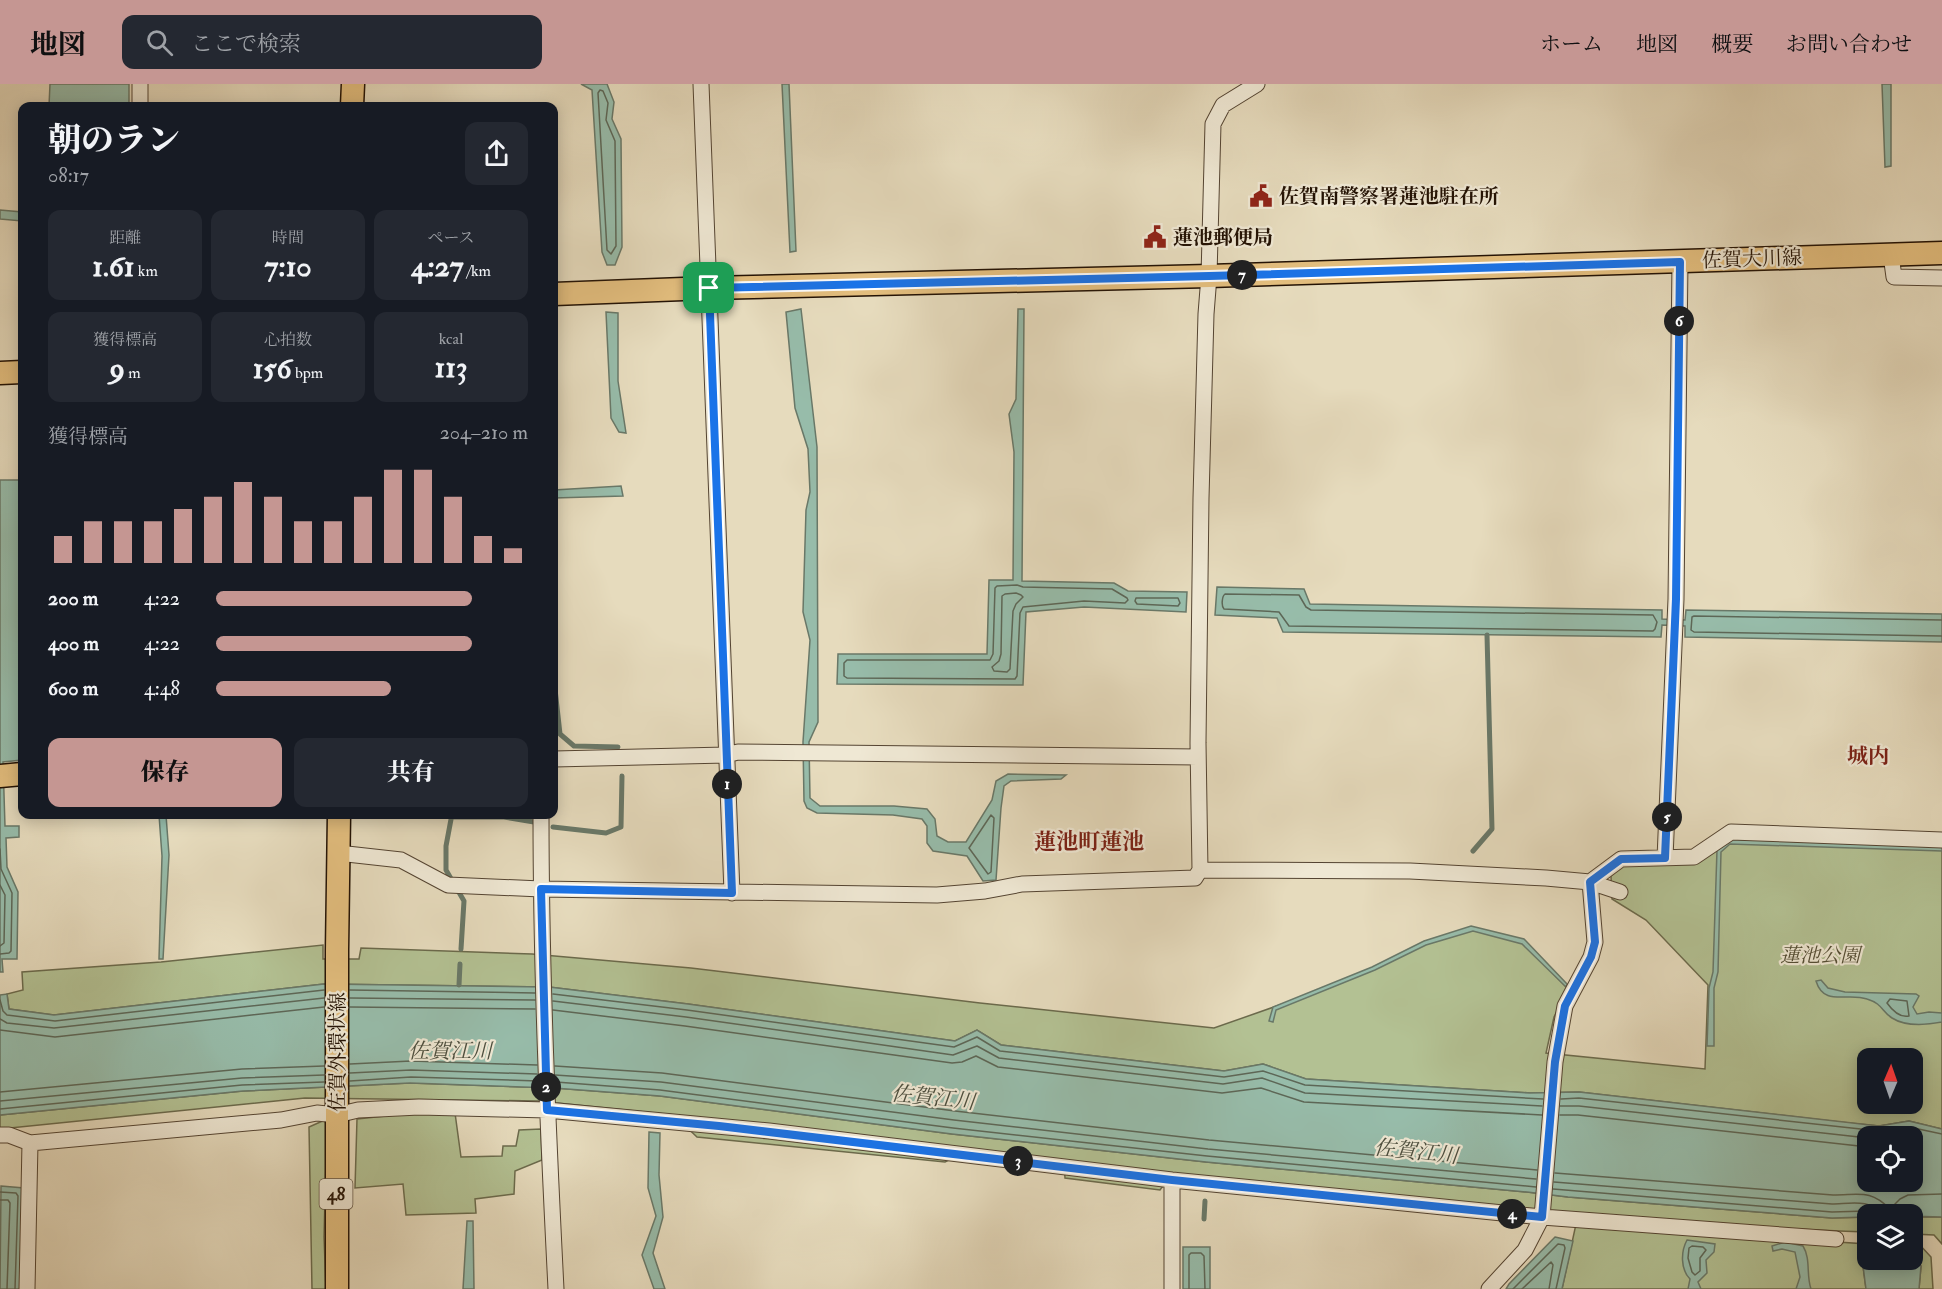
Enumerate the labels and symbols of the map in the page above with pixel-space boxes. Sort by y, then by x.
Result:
public building icon: 佐賀南警察署蓮池駐在所 [1248,183,1274,209]
place label: 佐賀南警察署蓮池駐在所 [1279,184,1499,209]
public building icon: 蓮池郵便局 [1142,224,1168,250]
place label: 蓮池郵便局 [1173,225,1273,250]
street label: 佐賀大川線 [1702,245,1802,273]
pin: 7 [1227,260,1257,290]
pin [683,262,734,313]
pin: 6 [1664,306,1694,336]
district label: 城内 [1847,743,1889,770]
pin: 1 [712,769,742,799]
pin: 5 [1652,802,1682,832]
district label: 蓮池町蓮池 [1034,828,1144,856]
park label: 蓮池公園 [1780,943,1863,968]
street label: 佐賀外環状線 [325,992,350,1112]
water label: 佐賀江川 [408,1038,494,1065]
north arrow [1857,1048,1923,1114]
pin: 2 [531,1072,561,1102]
water label: 佐賀江川 [890,1080,978,1116]
water label: 佐賀江川 [1373,1134,1461,1170]
pin: 3 [1003,1146,1033,1176]
road number: 48 [320,1179,352,1209]
pin: 4 [1497,1199,1527,1229]

